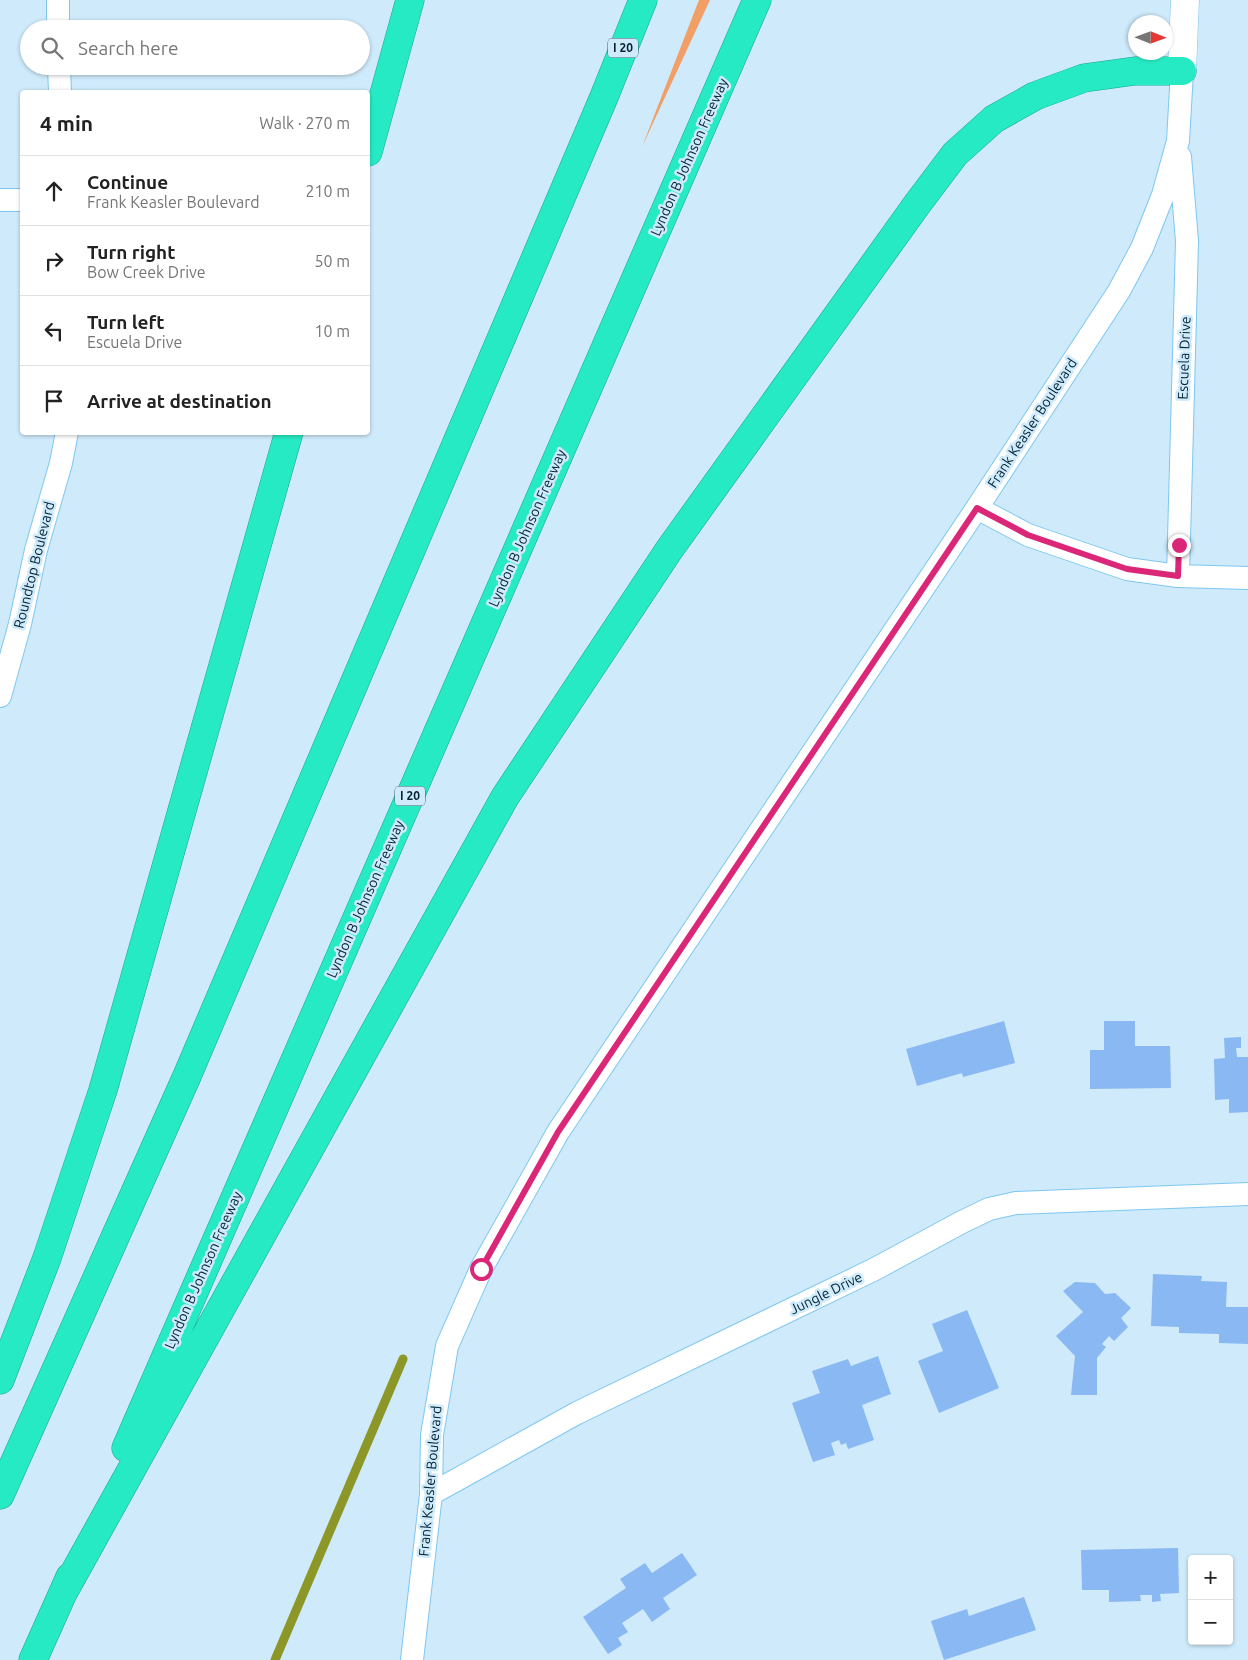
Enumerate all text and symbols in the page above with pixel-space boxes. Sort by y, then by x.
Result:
north arrow [1128,15,1173,60]
search box [20,20,370,75]
icon: search [38,34,66,62]
text: Search here [78,37,178,59]
road number: I 20 [608,38,638,58]
street label: Lyndon B Johnson Freeway [647,76,731,238]
text: 4 min [40,111,93,135]
text: Walk · 270 m [259,114,350,132]
text: Continue [87,171,168,193]
icon: ahead [40,177,68,205]
text: 210 m [305,182,350,200]
text: Frank Keasler Boulevard [87,193,260,211]
text: Turn right [87,241,175,263]
icon: right [40,247,68,275]
text: 50 m [314,252,350,270]
text: Bow Creek Drive [87,263,206,281]
text: Turn left [87,311,165,333]
street label: Escuela Drive [1175,316,1193,400]
icon: left [40,317,68,345]
text: 10 m [314,322,350,340]
text: Escuela Drive [87,333,182,351]
street label: Frank Keasler Boulevard [984,355,1080,491]
icon: arrive [40,387,68,415]
text: Arrive at destination [87,390,272,412]
street label: Lyndon B Johnson Freeway [485,447,569,609]
street label: Roundtop Boulevard [11,500,57,630]
route end [1168,534,1191,557]
road number: I 20 [395,786,425,806]
street label: Lyndon B Johnson Freeway [323,818,407,980]
street label: Lyndon B Johnson Freeway [161,1189,245,1351]
route start [470,1258,493,1281]
street label: Jungle Drive [787,1269,865,1317]
street label: Frank Keasler Boulevard [415,1405,445,1557]
map controls [1188,1555,1233,1645]
button: + [1188,1555,1233,1600]
button: − [1188,1600,1233,1645]

